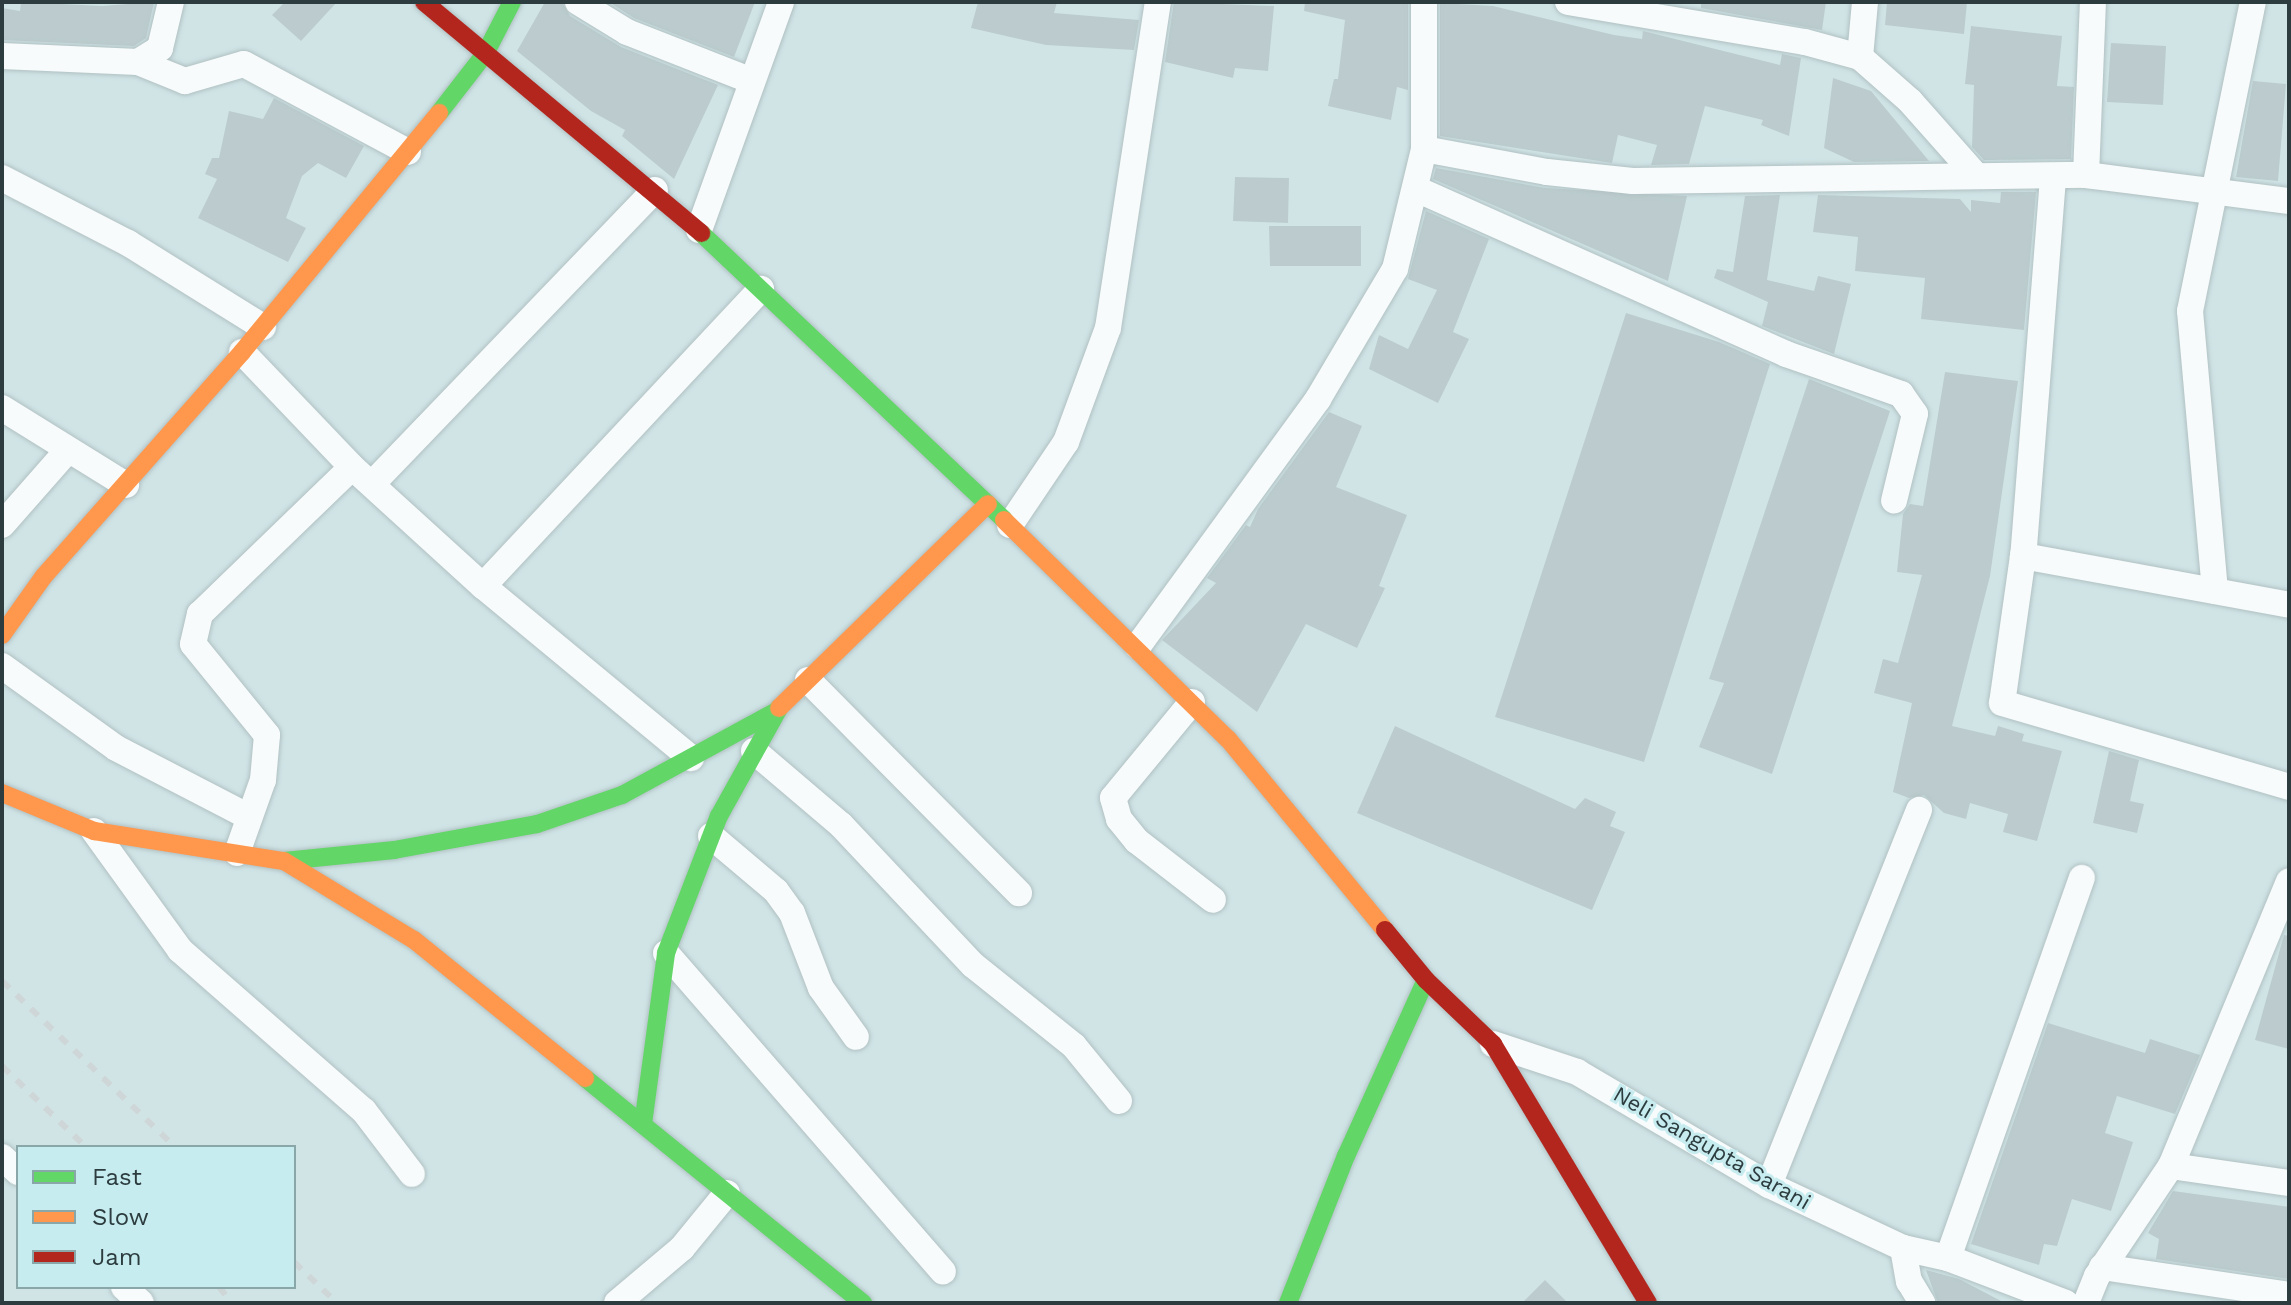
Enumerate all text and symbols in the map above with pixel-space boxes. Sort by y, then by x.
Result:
street label: Neli Sangupta Sarani [1609,1081,1815,1215]
legend [16,1145,296,1289]
text: Fast [92,1163,142,1191]
text: Slow [92,1203,149,1231]
text: Jam [92,1243,142,1271]

